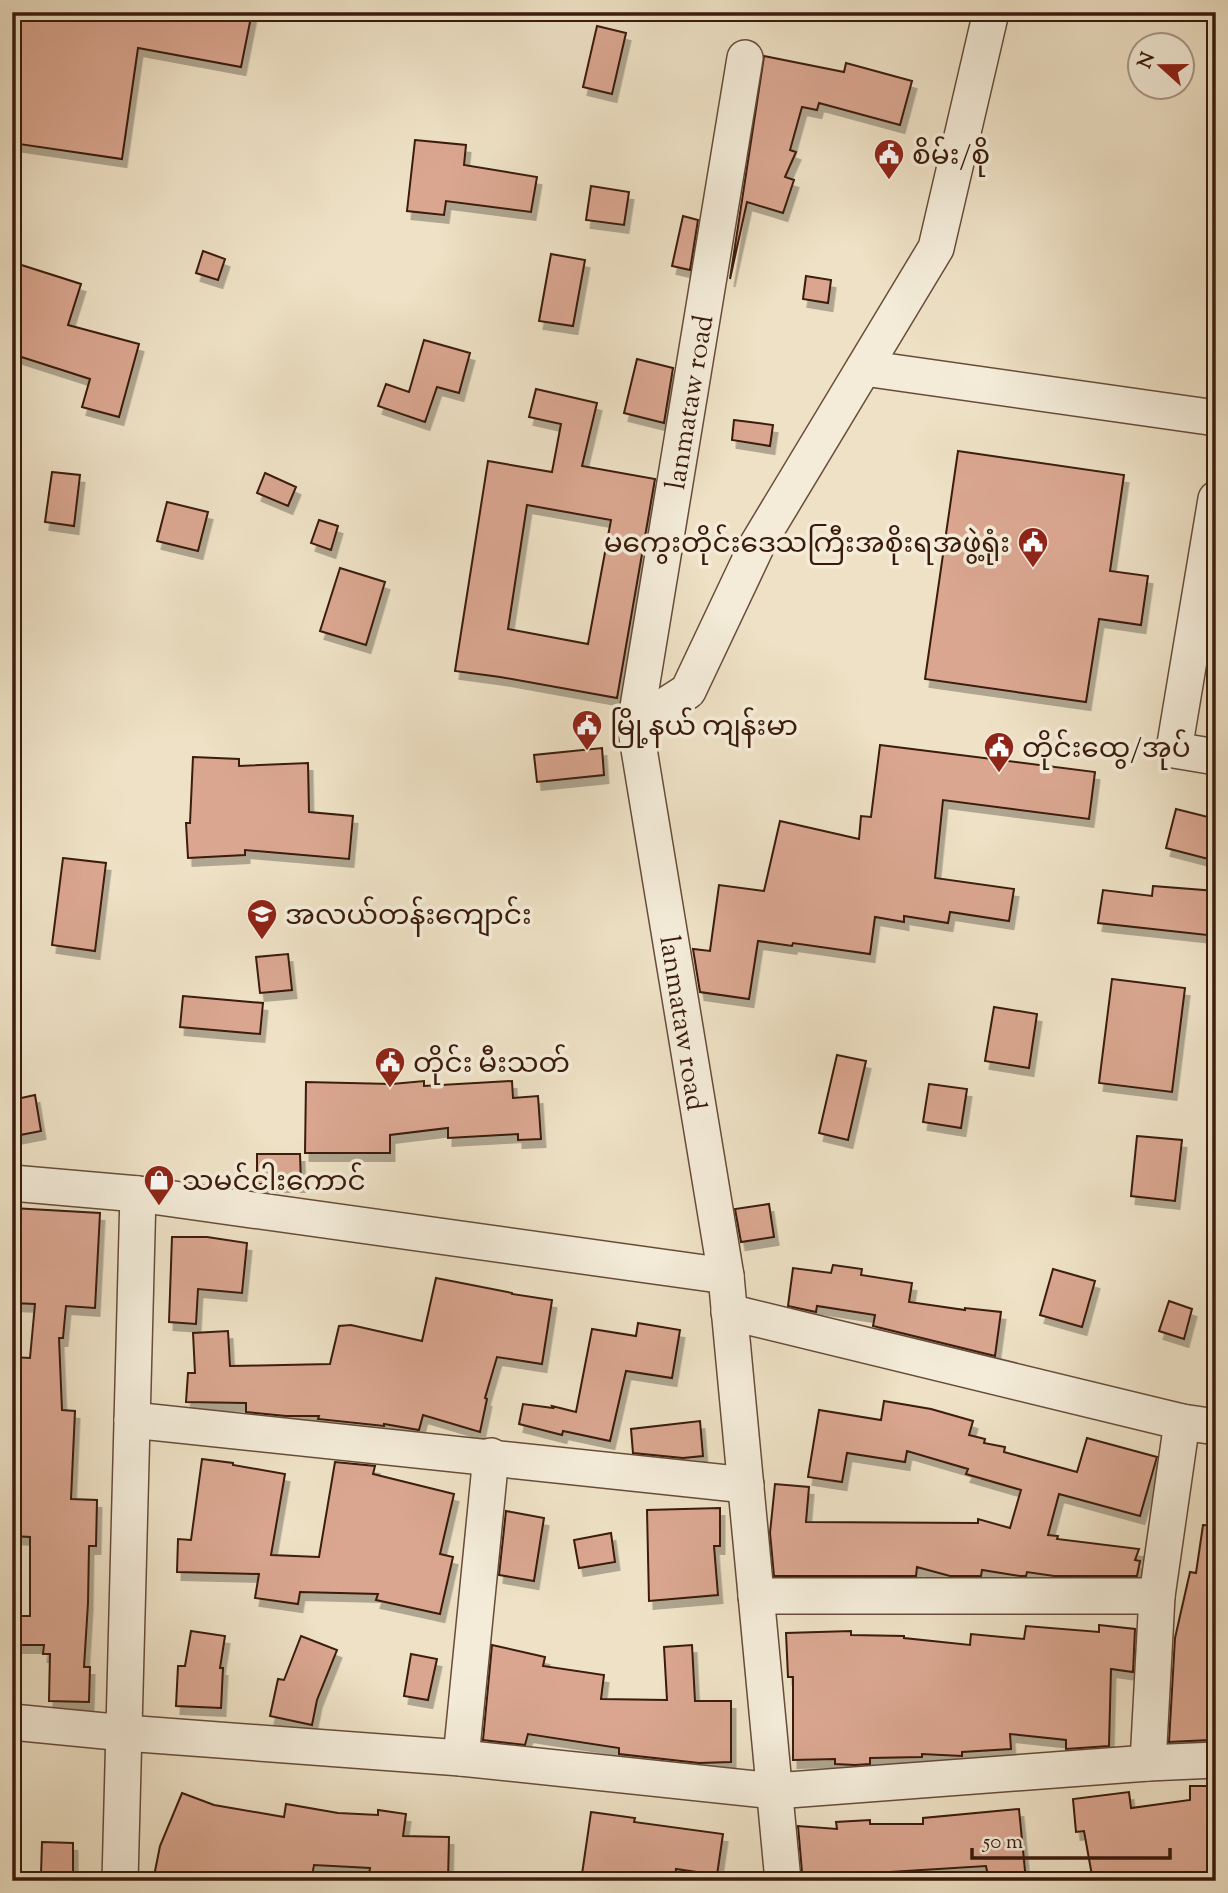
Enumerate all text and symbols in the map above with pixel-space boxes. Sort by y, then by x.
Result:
north arrow [1126,32,1196,102]
text: N [1132,49,1163,73]
place label: စိမ်း/စို [912,136,990,177]
public building icon: စိမ်း/စို [872,137,906,181]
street label: lanmataw road [657,312,725,493]
place label: မကွေးတိုင်းဒေသကြီးအစိုးရအဖွဲ့ရုံး [604,524,1010,565]
public building icon: မကွေးတိုင်းဒေသကြီးအစိုးရအဖွဲ့ရုံး [1016,525,1050,569]
place label: မြို့နယ် ကျန်းမာ [610,707,798,748]
public building icon: မြို့နယ် ကျန်းမာ [570,708,604,752]
place label: တိုင်းထွေ/အုပ် [1022,729,1191,770]
public building icon: တိုင်းထွေ/အုပ် [982,730,1016,774]
place label: အလယ်တန်းကျောင်း [285,896,532,937]
school or university icon: အလယ်တန်းကျောင်း [245,897,279,941]
street label: lanmataw road [647,933,715,1114]
place label: တိုင်း မီးသတ် [413,1044,570,1085]
public building icon: တိုင်း မီးသတ် [373,1045,407,1089]
place label: သမင်ငါးကောင် [182,1162,366,1203]
shop icon: သမင်ငါးကောင် [142,1163,176,1207]
scale bar [972,1816,1170,1860]
text: 50 m [982,1828,1023,1858]

